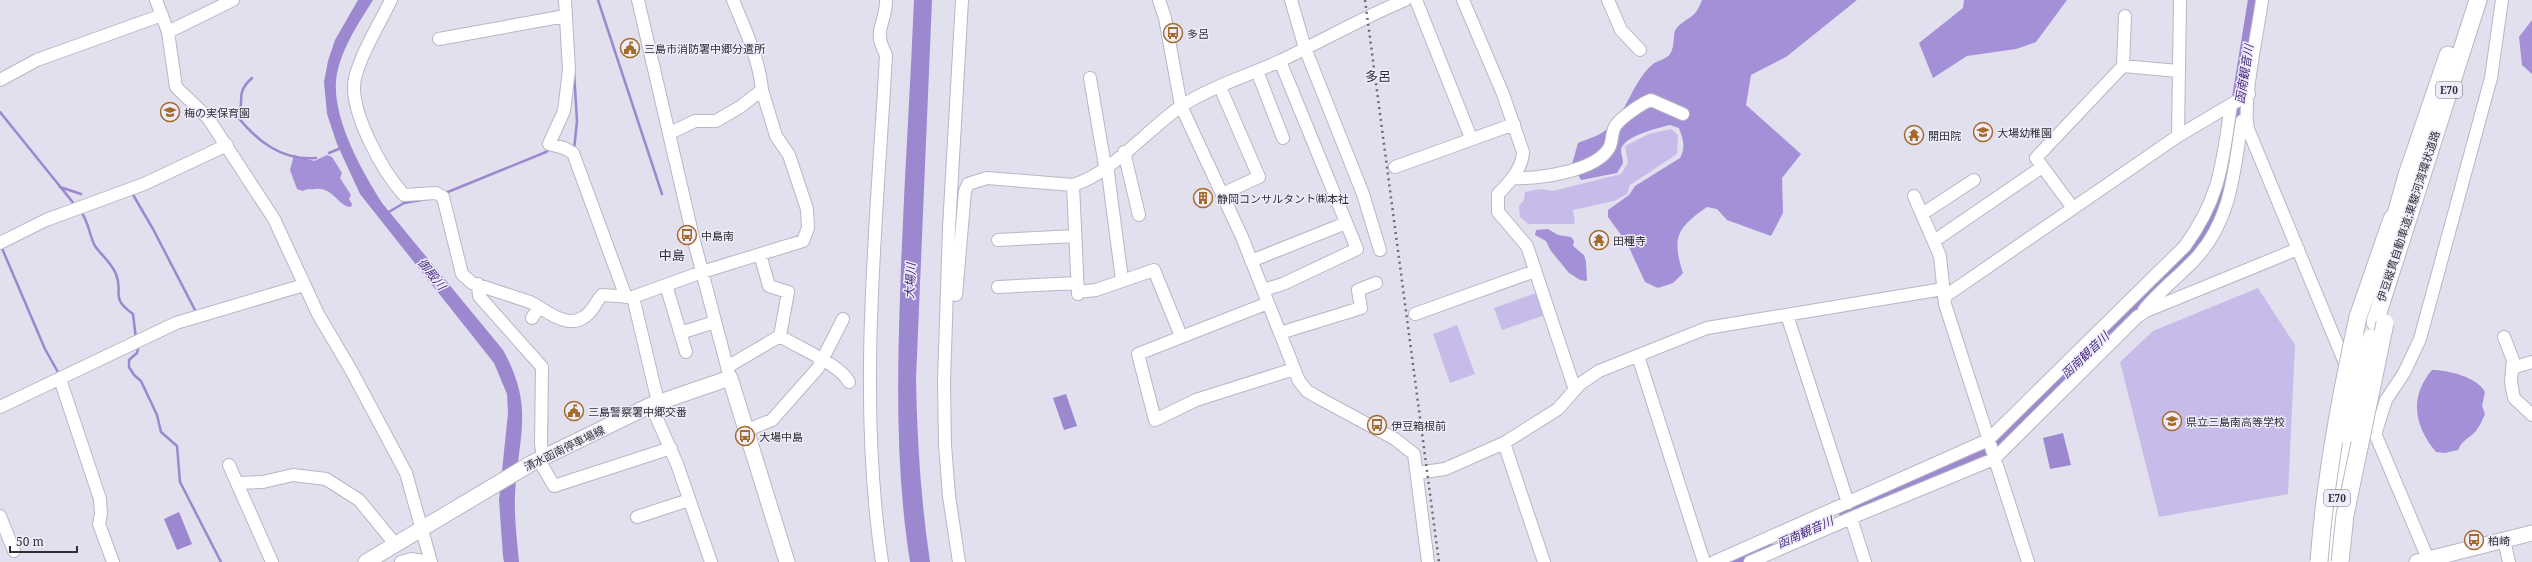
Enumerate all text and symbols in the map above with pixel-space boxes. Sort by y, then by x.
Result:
bus stop icon: 多呂 [1162,22,1184,44]
place label: 多呂 [1187,26,1209,41]
public building icon: 三島市消防署中郷分遣所 [619,37,641,59]
place label: 三島市消防署中郷分遣所 [644,41,766,56]
water label: 函南観音川 [2231,41,2257,105]
district label: 多呂 [1365,67,1391,85]
road number: E70 [2436,82,2462,98]
school or university icon: 梅の実保育園 [159,101,181,123]
place label: 梅の実保育園 [184,105,250,120]
school or university icon: 大場幼稚園 [1972,121,1994,143]
temple icon: 開田院 [1903,124,1925,146]
place label: 大場幼稚園 [1997,125,2052,140]
place label: 開田院 [1928,128,1961,143]
street label: 伊豆縦貫自動車道;東駿河湾環状道路 [2373,128,2443,304]
building icon: 静岡コンサルタント㈱本社 [1192,187,1214,209]
place label: 静岡コンサルタント㈱本社 [1217,191,1349,206]
bus stop icon: 中島南 [676,224,698,246]
place label: 中島南 [701,228,734,243]
temple icon: 田種寺 [1588,229,1610,251]
place label: 田種寺 [1613,233,1646,248]
district label: 中島 [659,246,685,264]
water label: 御殿川 [414,255,451,295]
water label: 大場川 [901,261,920,299]
water label: 函南観音川 [2058,327,2114,382]
public building icon: 三島警察署中郷交番 [563,400,585,422]
place label: 三島警察署中郷交番 [588,404,687,419]
school or university icon: 県立三島南高等学校 [2161,410,2183,432]
bus stop icon: 伊豆箱根前 [1366,414,1388,436]
place label: 県立三島南高等学校 [2186,414,2285,429]
place label: 伊豆箱根前 [1391,418,1446,433]
street label: 清水函南停車場線 [521,422,607,474]
bus stop icon: 大場中島 [734,425,756,447]
place label: 大場中島 [759,429,803,444]
road number: E70 [2324,490,2350,506]
water label: 函南観音川 [1774,511,1838,552]
scale bar [10,528,77,554]
bus stop icon: 柏崎 [2463,529,2485,551]
text: 50 m [16,533,44,550]
place label: 柏崎 [2488,533,2510,548]

